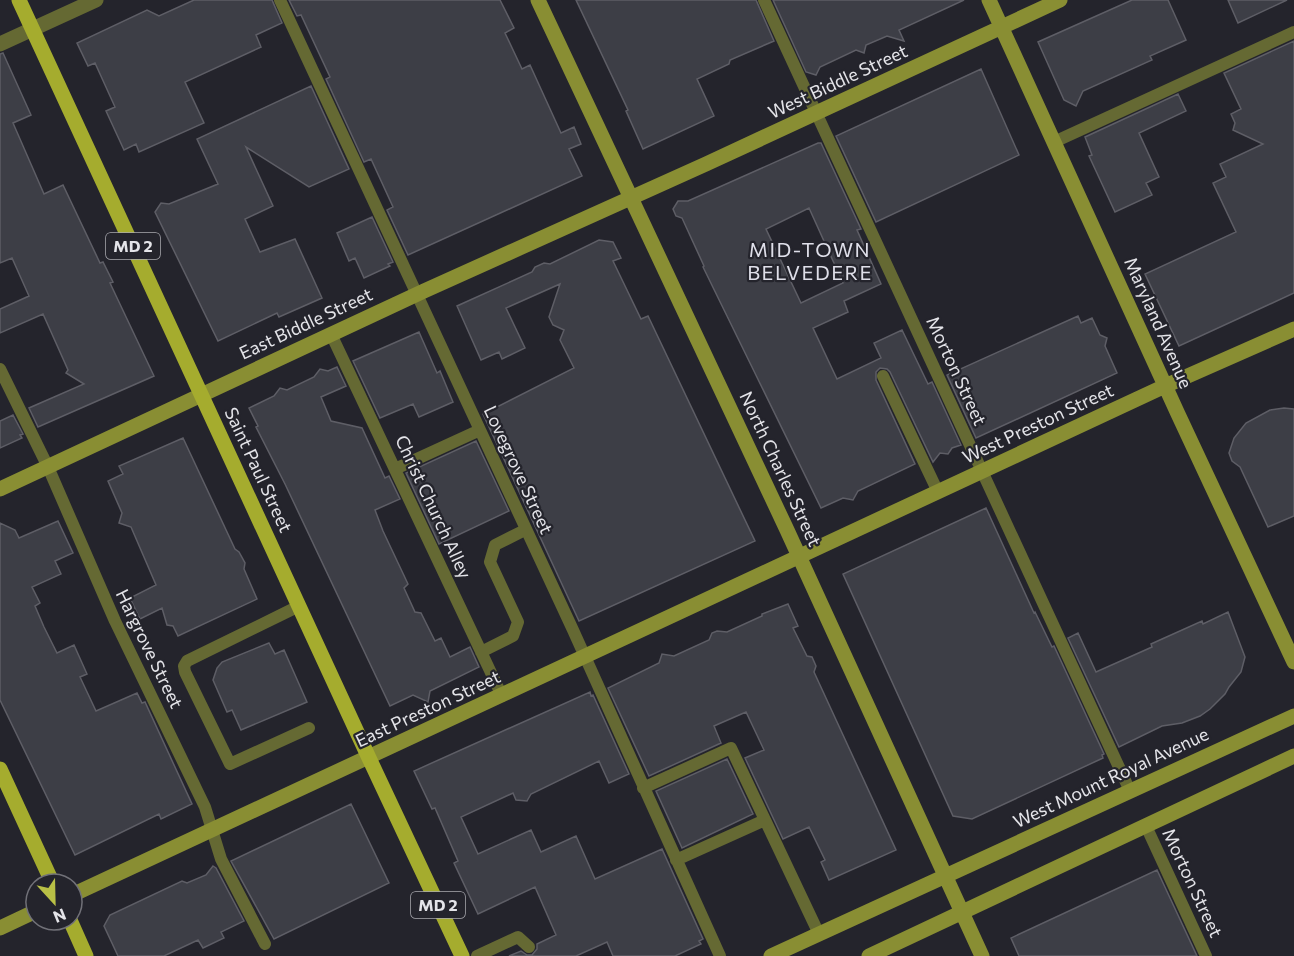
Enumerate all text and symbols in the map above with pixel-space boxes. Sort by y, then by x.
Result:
street label: West Biddle Street [765,39,911,123]
road number: MD 2 [106,233,160,259]
district label: MID-TOWN BELVEDERE [747,237,873,284]
street label: Maryland Avenue [1120,254,1198,392]
street label: East Biddle Street [235,283,376,364]
street label: Morton Street [922,313,992,429]
street label: West Preston Street [959,378,1117,468]
street label: North Charles Street [735,388,826,550]
street label: Lovegrove Street [480,402,558,537]
street label: Saint Paul Street [220,404,297,536]
street label: Christ Church Alley [391,431,477,582]
street label: Hargrove Street [112,585,188,712]
street label: East Preston Street [352,665,504,751]
street label: West Mount Royal Avenue [1009,722,1212,832]
street label: Morton Street [1158,825,1228,941]
north arrow [24,872,84,932]
road number: MD 2 [411,892,465,918]
text: N [51,905,69,927]

